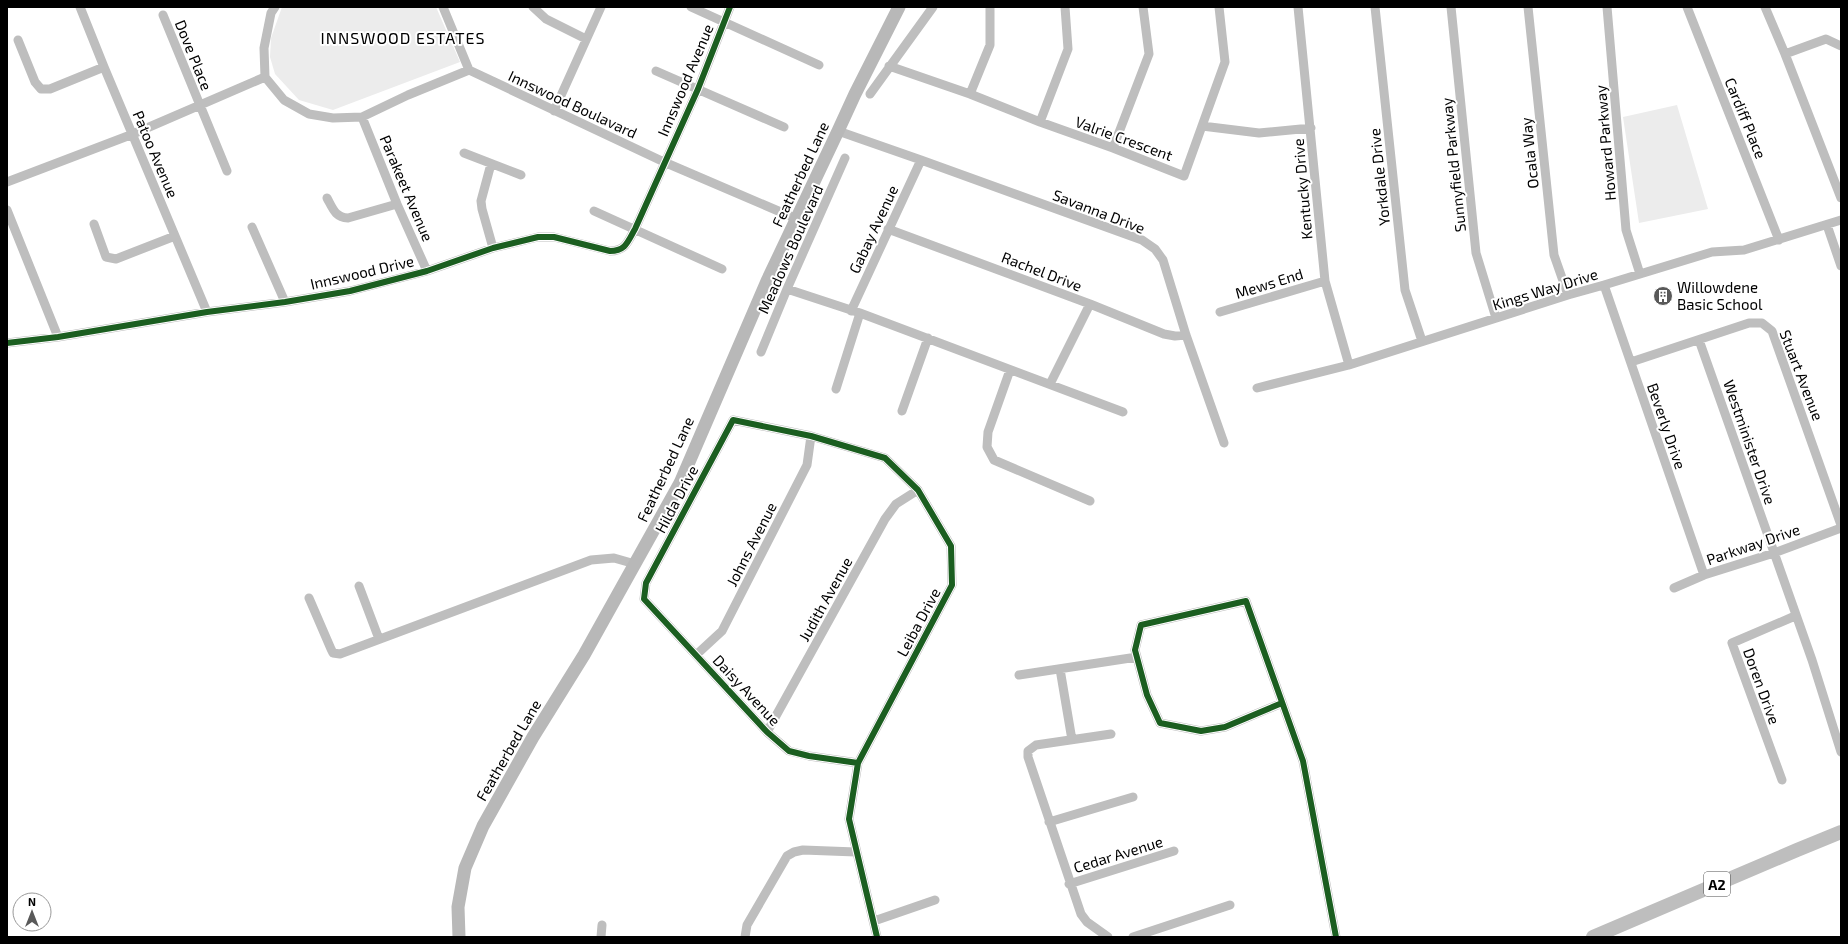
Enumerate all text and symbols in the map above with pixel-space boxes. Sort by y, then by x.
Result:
street label: Dove Place [172,17,216,93]
street label: Innswood Avenue [653,21,717,139]
district label: INNSWOOD ESTATES [321,28,486,47]
street label: Innswood Boulavard [506,66,640,142]
street label: Cardiff Place [1722,75,1770,161]
street label: Howard Parkway [1591,84,1619,202]
street label: Sunnyfield Parkway [1437,97,1469,233]
street label: Patoo Avenue [130,108,182,200]
street label: Valrie Crescent [1073,112,1175,164]
street label: Ocala Way [1516,116,1542,190]
street label: Featherbed Lane [768,119,832,229]
street label: Yorkdale Drive [1365,127,1393,227]
street label: Parakeet Avenue [376,132,438,244]
street label: Kentucky Drive [1289,138,1315,240]
street label: Meadows Boulevard [753,182,827,316]
street label: Gabay Avenue [845,182,901,276]
street label: Savanna Drive [1050,185,1148,237]
street label: Rachel Drive [999,247,1085,295]
street label: Innswood Drive [308,251,416,293]
street label: Mews End [1233,264,1305,302]
street label: Kings Way Drive [1490,264,1600,314]
place label: Willowdene Basic School [1677,278,1763,313]
building icon: Willowdene Basic School [1652,285,1674,307]
street label: Stuart Avenue [1776,327,1828,423]
street label: Westminister Drive [1720,377,1780,507]
street label: Beverly Drive [1644,381,1690,471]
street label: Featherbed Lane [633,414,697,524]
street label: Hilda Drive [651,462,701,536]
street label: Johns Avenue [722,499,780,589]
street label: Parkway Drive [1704,520,1802,568]
street label: Judith Avenue [794,554,856,644]
street label: Leiba Drive [892,585,944,659]
street label: Doren Drive [1740,645,1784,727]
street label: Daisy Avenue [710,651,784,729]
street label: Featherbed Lane [472,696,544,804]
street label: Cedar Avenue [1071,832,1165,876]
road number: A2 [1704,872,1730,896]
north arrow [12,892,52,932]
text: N [28,895,36,908]

